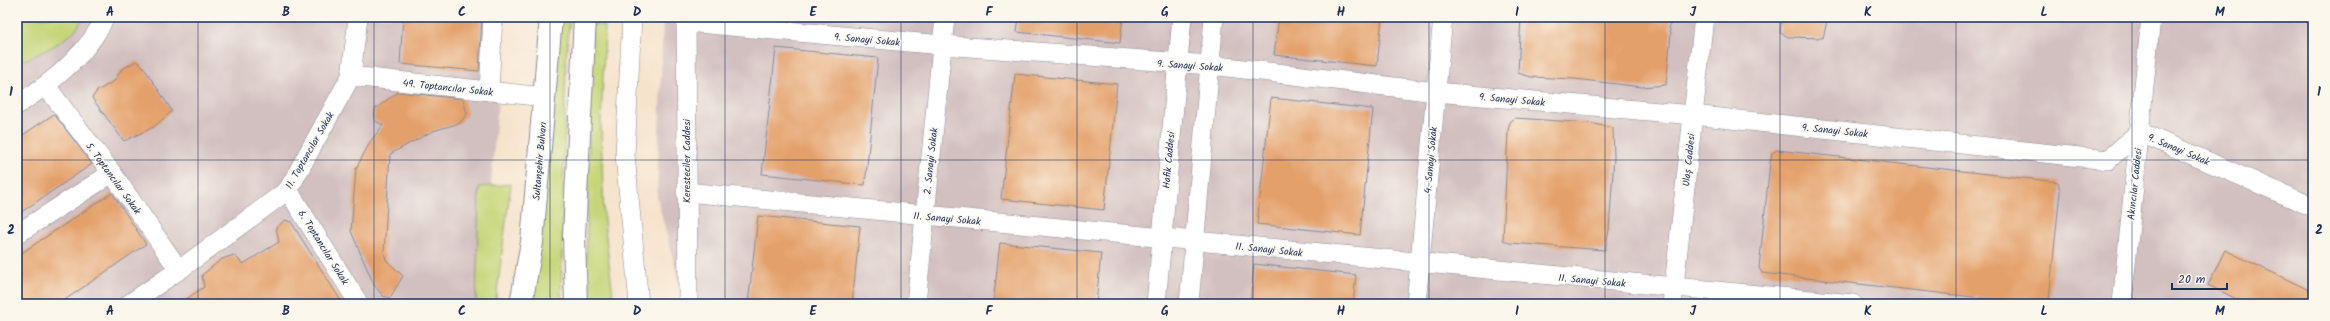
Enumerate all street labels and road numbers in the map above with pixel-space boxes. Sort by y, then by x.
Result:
street label: 9. Sanayi Sokak [833,29,901,51]
street label: 9. Sanayi Sokak [1156,56,1224,76]
street label: 49. Toptancılar Sokak [402,75,494,101]
street label: 9. Sanayi Sokak [1478,89,1546,111]
street label: 11. Toptancılar Sokak [281,109,339,192]
street label: Keresteciler Caddesi [679,119,695,203]
street label: 9. Sanayi Sokak [1801,120,1869,142]
street label: Sultanşehir Bulvarı [529,121,551,201]
street label: 4. Sanayi Sokak [1420,126,1442,194]
street label: 2. Sanayi Sokak [920,127,942,195]
street label: Hafik Caddesi [1159,130,1180,189]
street label: 9. Sanayi Sokak [2145,130,2213,170]
street label: Ulaş Caddesi [1678,132,1700,187]
street label: 5. Toptancılar Sokak [82,139,145,218]
street label: Akıncılar Caddesi [2123,147,2147,221]
street label: 6. Toptancılar Sokak [294,207,353,288]
street label: 11. Sanayi Sokak [913,208,982,230]
street label: 11. Sanayi Sokak [1234,239,1304,262]
street label: 11. Sanayi Sokak [1558,270,1627,292]

